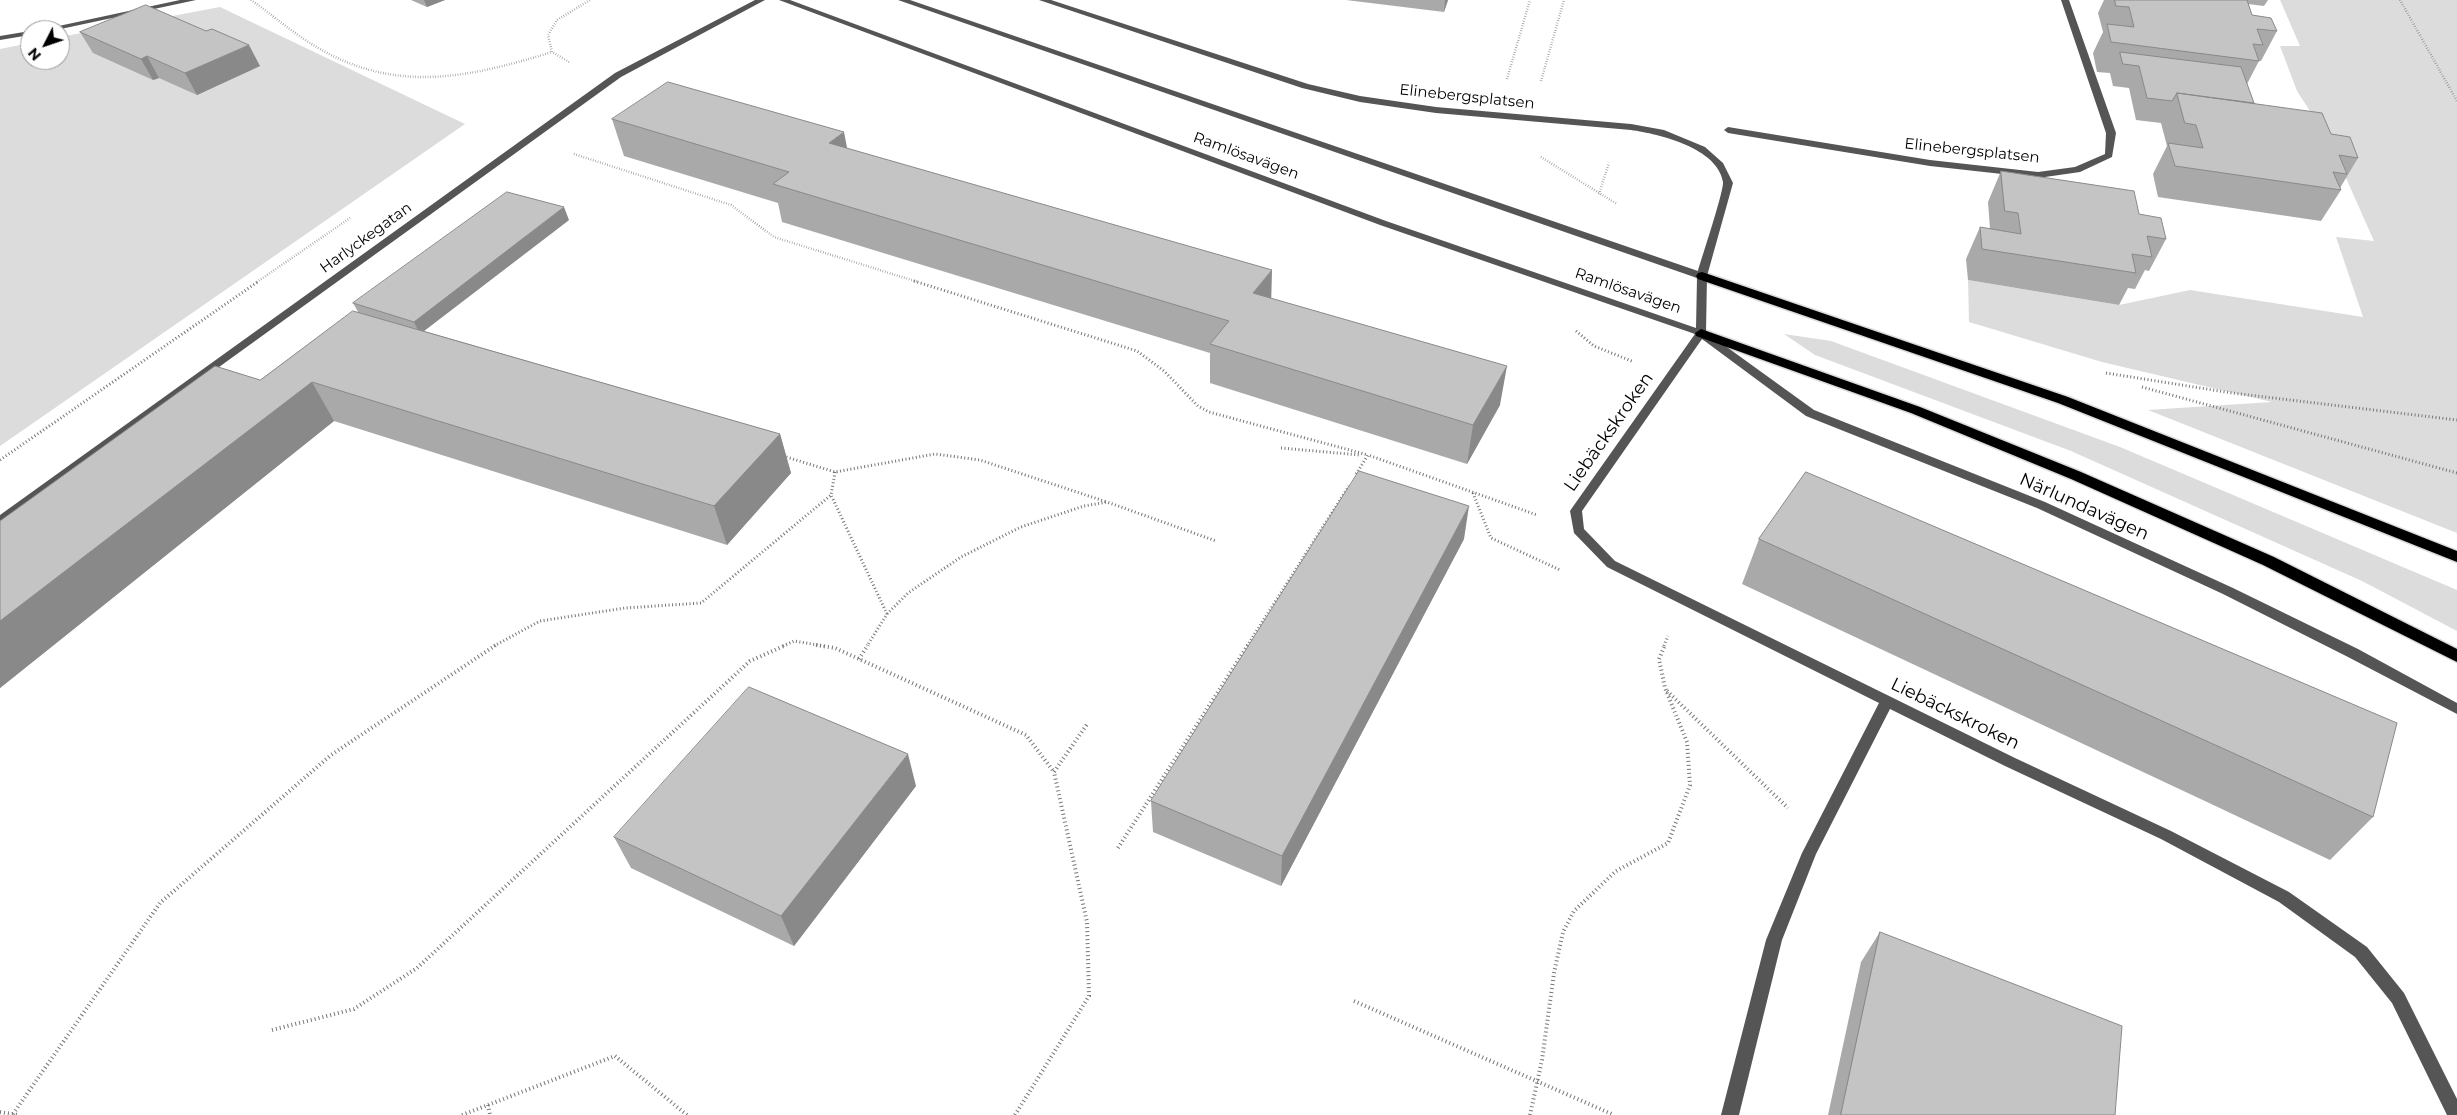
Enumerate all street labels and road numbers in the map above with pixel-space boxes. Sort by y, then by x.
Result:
street label: Elinebergsplatsen [1399,81,1535,113]
street label: Ramlösavägen [1191,129,1301,183]
street label: Elinebergsplatsen [1904,135,2040,167]
street label: Harlyckegatan [317,199,415,277]
street label: Ramlösavägen [1573,264,1683,318]
street label: Liebäckskroken [1560,368,1658,496]
street label: Närlundavägen [2016,469,2152,545]
street label: Liebäckskroken [1887,673,2023,755]

